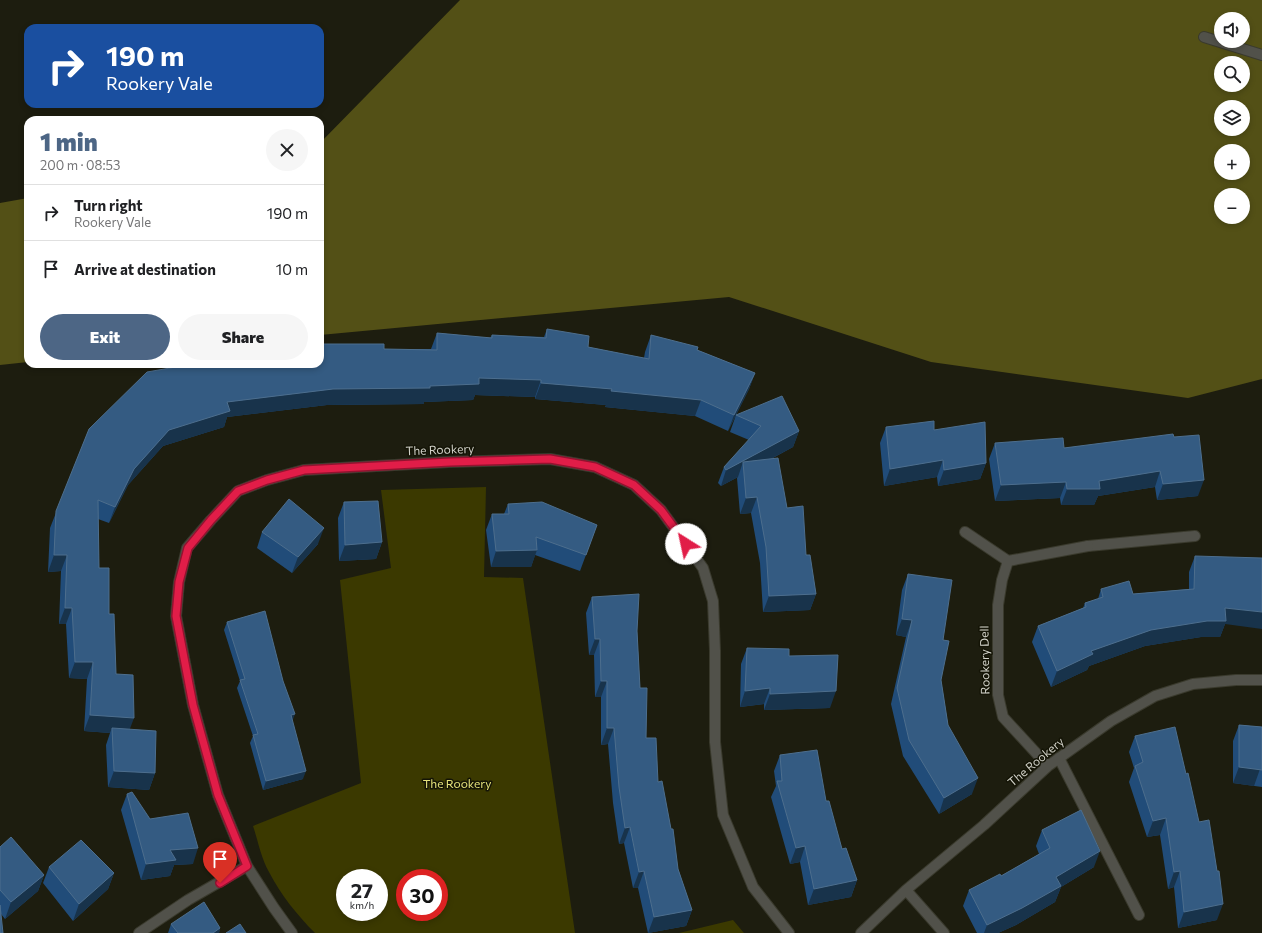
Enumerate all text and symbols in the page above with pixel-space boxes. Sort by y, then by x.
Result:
map controls [1214,12,1250,224]
button: sound [1214,12,1250,48]
text: 190 m [106,38,184,72]
icon: right [40,40,92,92]
button: search [1214,56,1250,92]
text: Rookery Vale [106,72,213,94]
button: layers [1214,100,1250,136]
text: 1 min [40,127,98,156]
button: close [266,129,308,171]
button: + [1214,144,1250,180]
text: 200 m · 08:53 [40,157,120,173]
button: − [1214,188,1250,224]
text: Turn right [74,196,143,214]
icon: right [40,202,62,224]
text: 190 m [267,204,308,222]
text: Rookery Vale [74,214,151,230]
icon: arrive [40,258,62,280]
text: Arrive at destination [74,260,216,278]
text: 10 m [276,260,308,278]
button: Exit [40,314,170,360]
button: Share [178,314,308,360]
street label: The Rookery [405,441,475,457]
position arrow [665,523,707,565]
street label: Rookery Dell [976,625,992,695]
street label: The Rookery [1005,734,1066,789]
park label: The Rookery [423,776,491,790]
pin [203,842,237,883]
icon: arrive [209,848,231,870]
speed limit sign: 30 [396,869,448,921]
text: 27 [351,878,373,902]
text: km/h [350,899,374,911]

